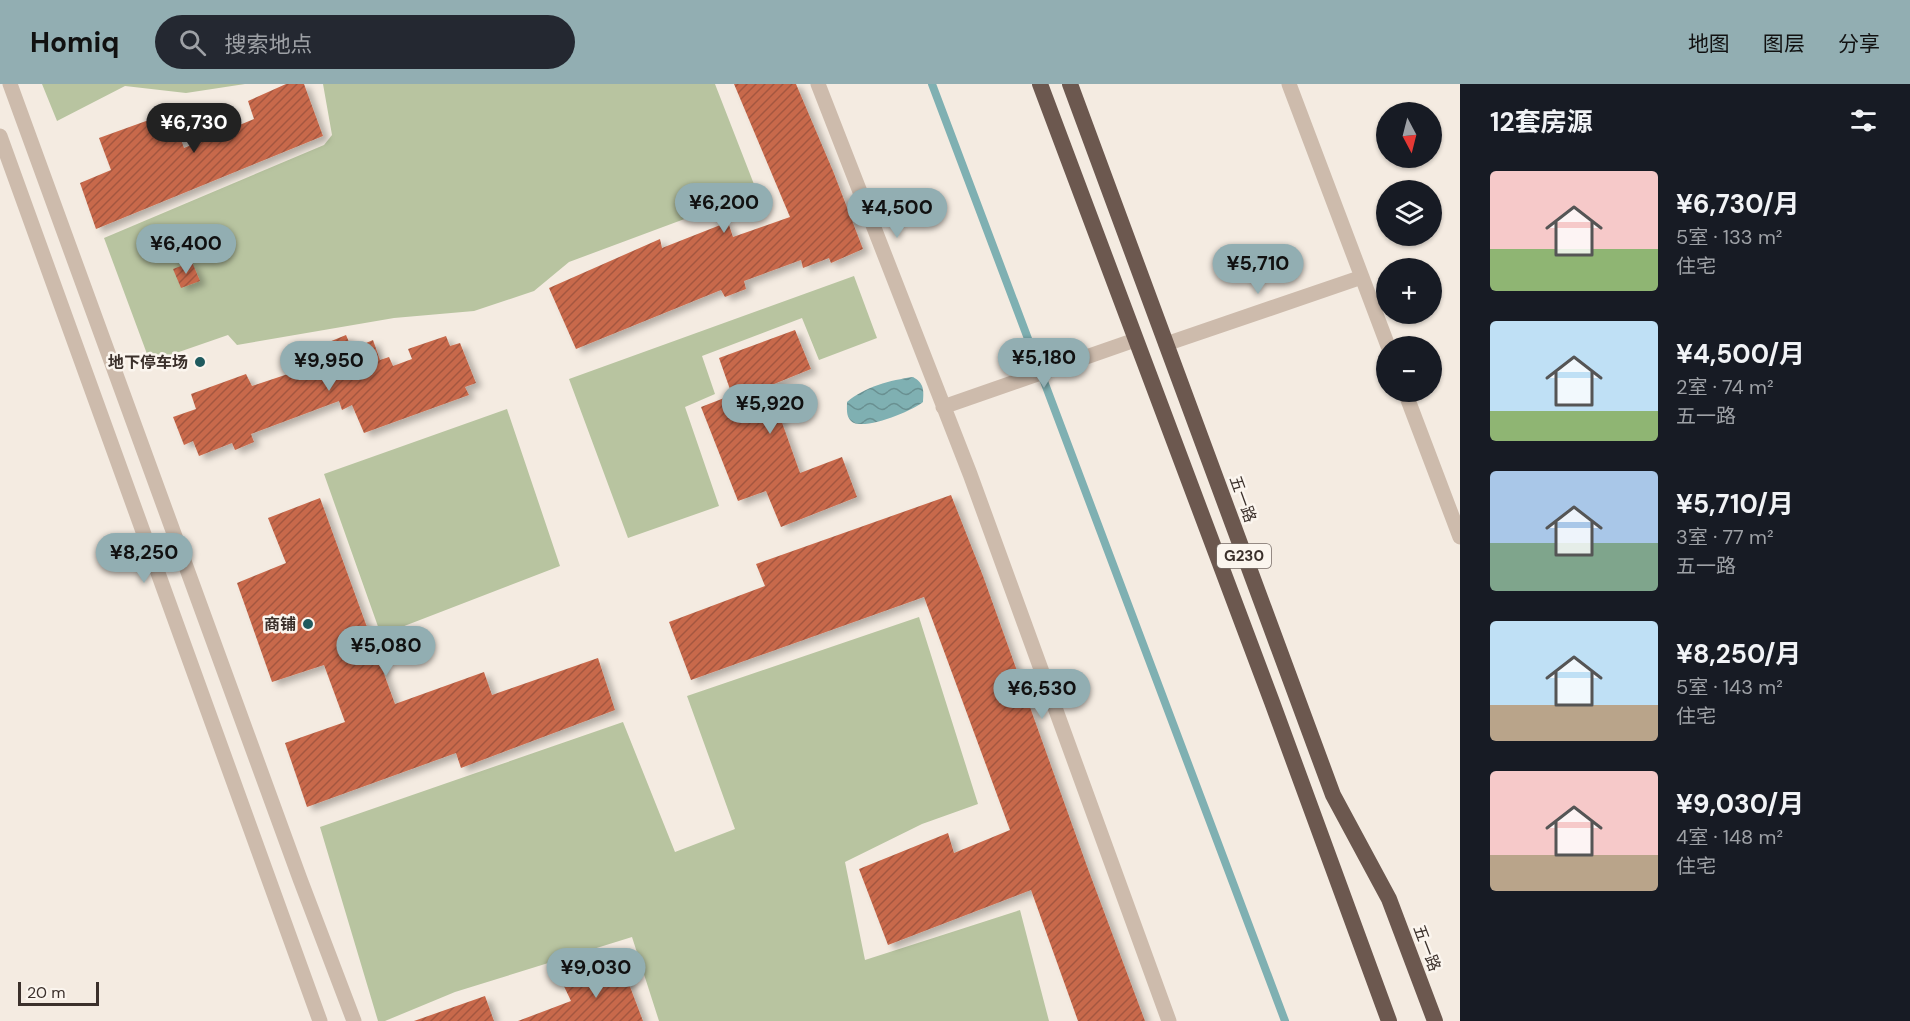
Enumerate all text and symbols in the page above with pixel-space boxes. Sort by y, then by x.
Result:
search box [155,15,575,69]
text: Homiq [30,24,119,61]
icon: search [176,26,209,59]
text: 搜索地点 [224,30,312,59]
text: 地图 [1688,30,1730,58]
text: 图层 [1763,30,1805,58]
text: 分享 [1838,30,1880,58]
north arrow [1376,102,1442,168]
map controls [1376,102,1442,402]
pin: ¥6,730 [145,103,243,154]
icon: filters [1847,104,1880,137]
text: 12套房源 [1490,105,1592,139]
text: ¥6,730 [160,109,228,135]
button: layers [1376,180,1442,246]
pin: ¥6,200 [675,183,773,234]
text: ¥6,730/月 [1676,187,1800,221]
pin: ¥4,500 [848,188,946,239]
text: ¥6,200 [689,189,759,215]
text: ¥4,500 [861,194,933,220]
icon: home [1538,195,1610,267]
pin: ¥6,400 [137,224,235,275]
text: 5室 · 133 m² [1676,224,1782,250]
text: ¥6,400 [150,230,222,256]
pin: ¥5,710 [1209,244,1307,295]
text: ¥5,710 [1227,250,1289,276]
text: 住宅 [1676,253,1716,279]
button: + [1376,258,1442,324]
button: − [1376,336,1442,402]
text: ¥4,500/月 [1676,337,1805,371]
pin: ¥5,180 [995,338,1093,389]
pin: ¥9,950 [280,341,378,392]
text: ¥5,180 [1012,344,1076,370]
icon: home [1538,345,1610,417]
text: ¥9,950 [294,347,364,373]
place label: 地下停车场 [108,352,188,373]
marker: 地下停车场 [193,355,207,369]
text: 2室 · 74 m² [1676,374,1774,400]
pin: ¥5,920 [721,384,819,435]
text: ¥5,920 [736,390,804,416]
text: 五一路 [1676,403,1736,429]
street label: 五一路 [1225,473,1261,525]
text: ¥5,710/月 [1676,487,1794,521]
icon: home [1538,495,1610,567]
text: 3室 · 77 m² [1676,524,1774,550]
pin: ¥8,250 [95,533,193,584]
text: ¥8,250 [110,539,178,565]
road number: G230 [1217,544,1271,568]
text: 五一路 [1676,553,1736,579]
place label: 商铺 [264,614,296,635]
marker: 商铺 [301,617,315,631]
pin: ¥5,080 [337,626,435,677]
text: ¥5,080 [350,632,422,658]
text: ¥8,250/月 [1676,637,1801,671]
icon: home [1538,645,1610,717]
pin: ¥6,530 [993,669,1091,720]
text: 5室 · 143 m² [1676,674,1783,700]
text: ¥6,530 [1007,675,1077,701]
text: 住宅 [1676,703,1716,729]
text: ¥9,030/月 [1676,787,1804,821]
icon: home [1538,795,1610,867]
text: 4室 · 148 m² [1676,824,1783,850]
text: 住宅 [1676,853,1716,879]
street label: 五一路 [1409,922,1445,974]
pin: ¥9,030 [547,948,645,999]
text: ¥9,030 [561,954,631,980]
scale bar [18,979,99,1006]
text: 20 m [27,982,66,1003]

